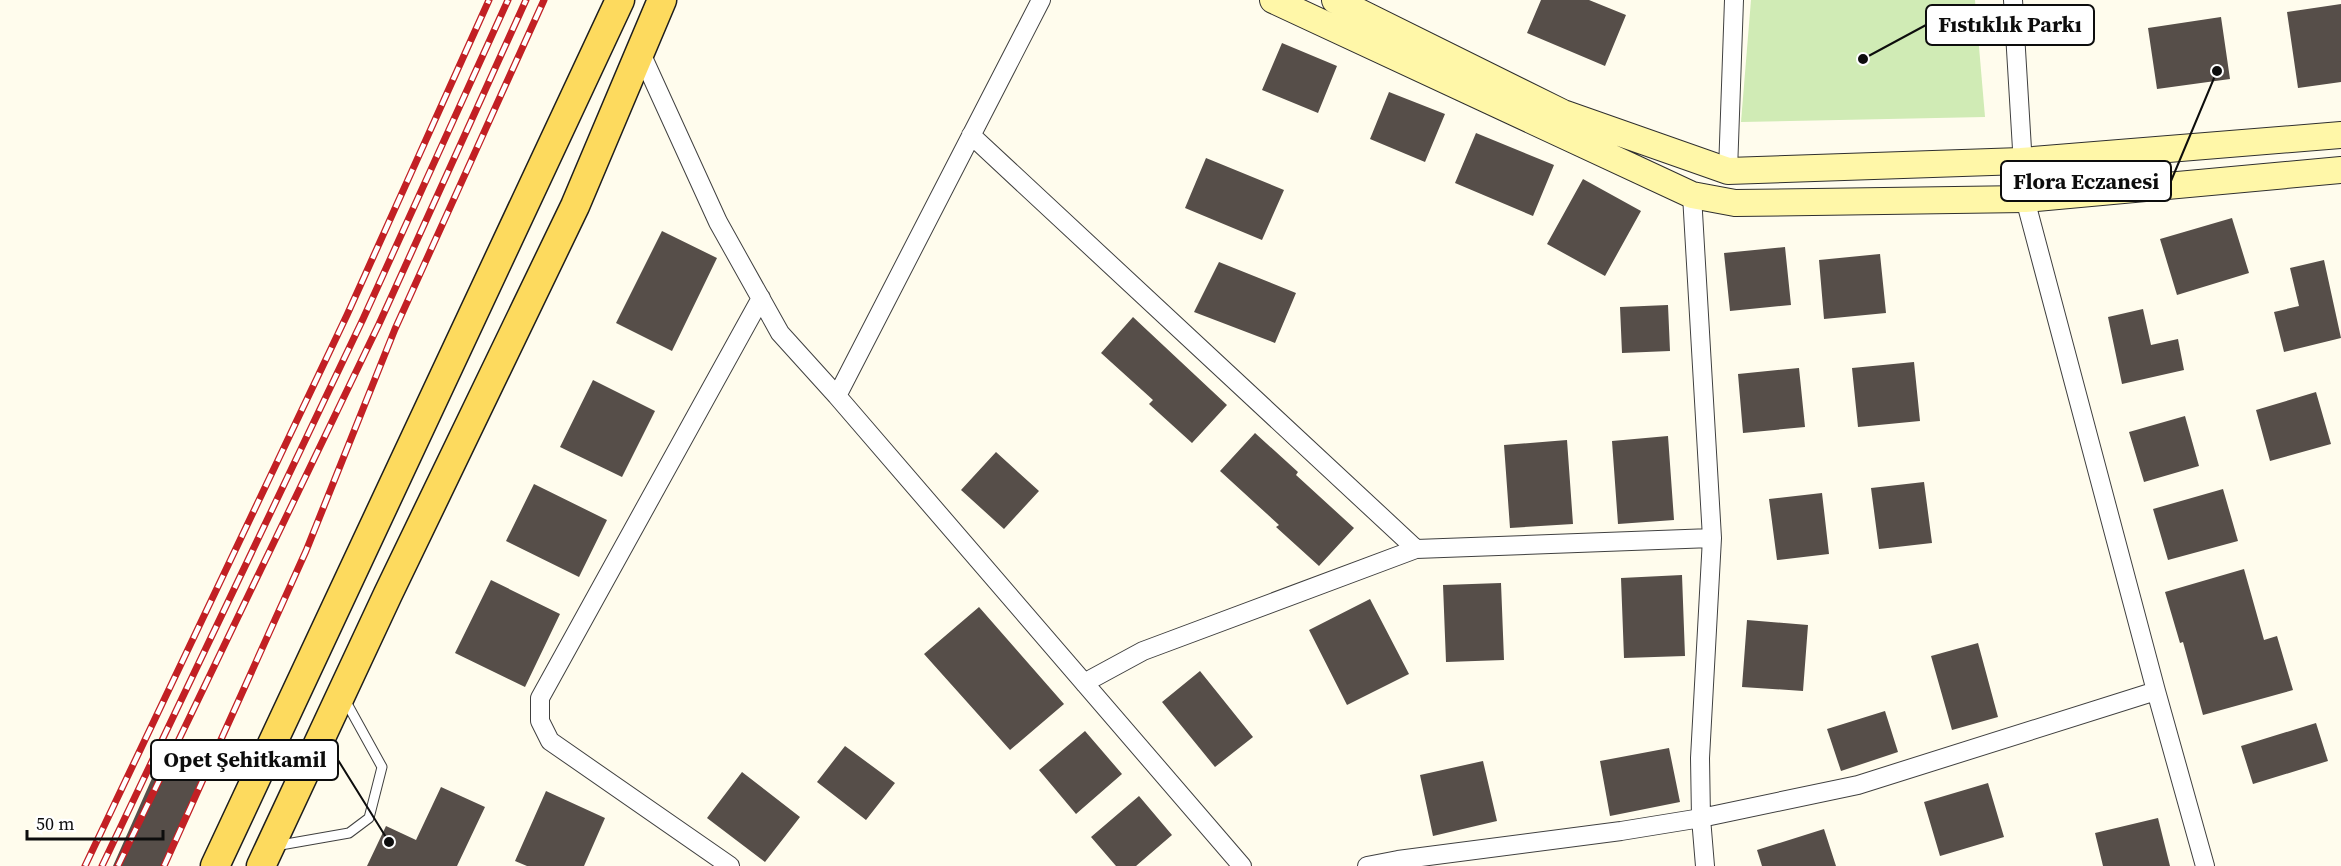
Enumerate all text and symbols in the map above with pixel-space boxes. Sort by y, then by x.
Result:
callout: Fıstıklık Parkı [1926,5,2094,45]
text: Fıstıklık Parkı [1938,9,2082,39]
callout: Flora Eczanesi [2001,161,2171,201]
text: Flora Eczanesi [2013,166,2159,196]
callout: Opet Şehitkamil [151,740,338,780]
text: Opet Şehitkamil [163,744,327,774]
scale bar [27,803,164,841]
text: 50 m [36,811,74,836]

